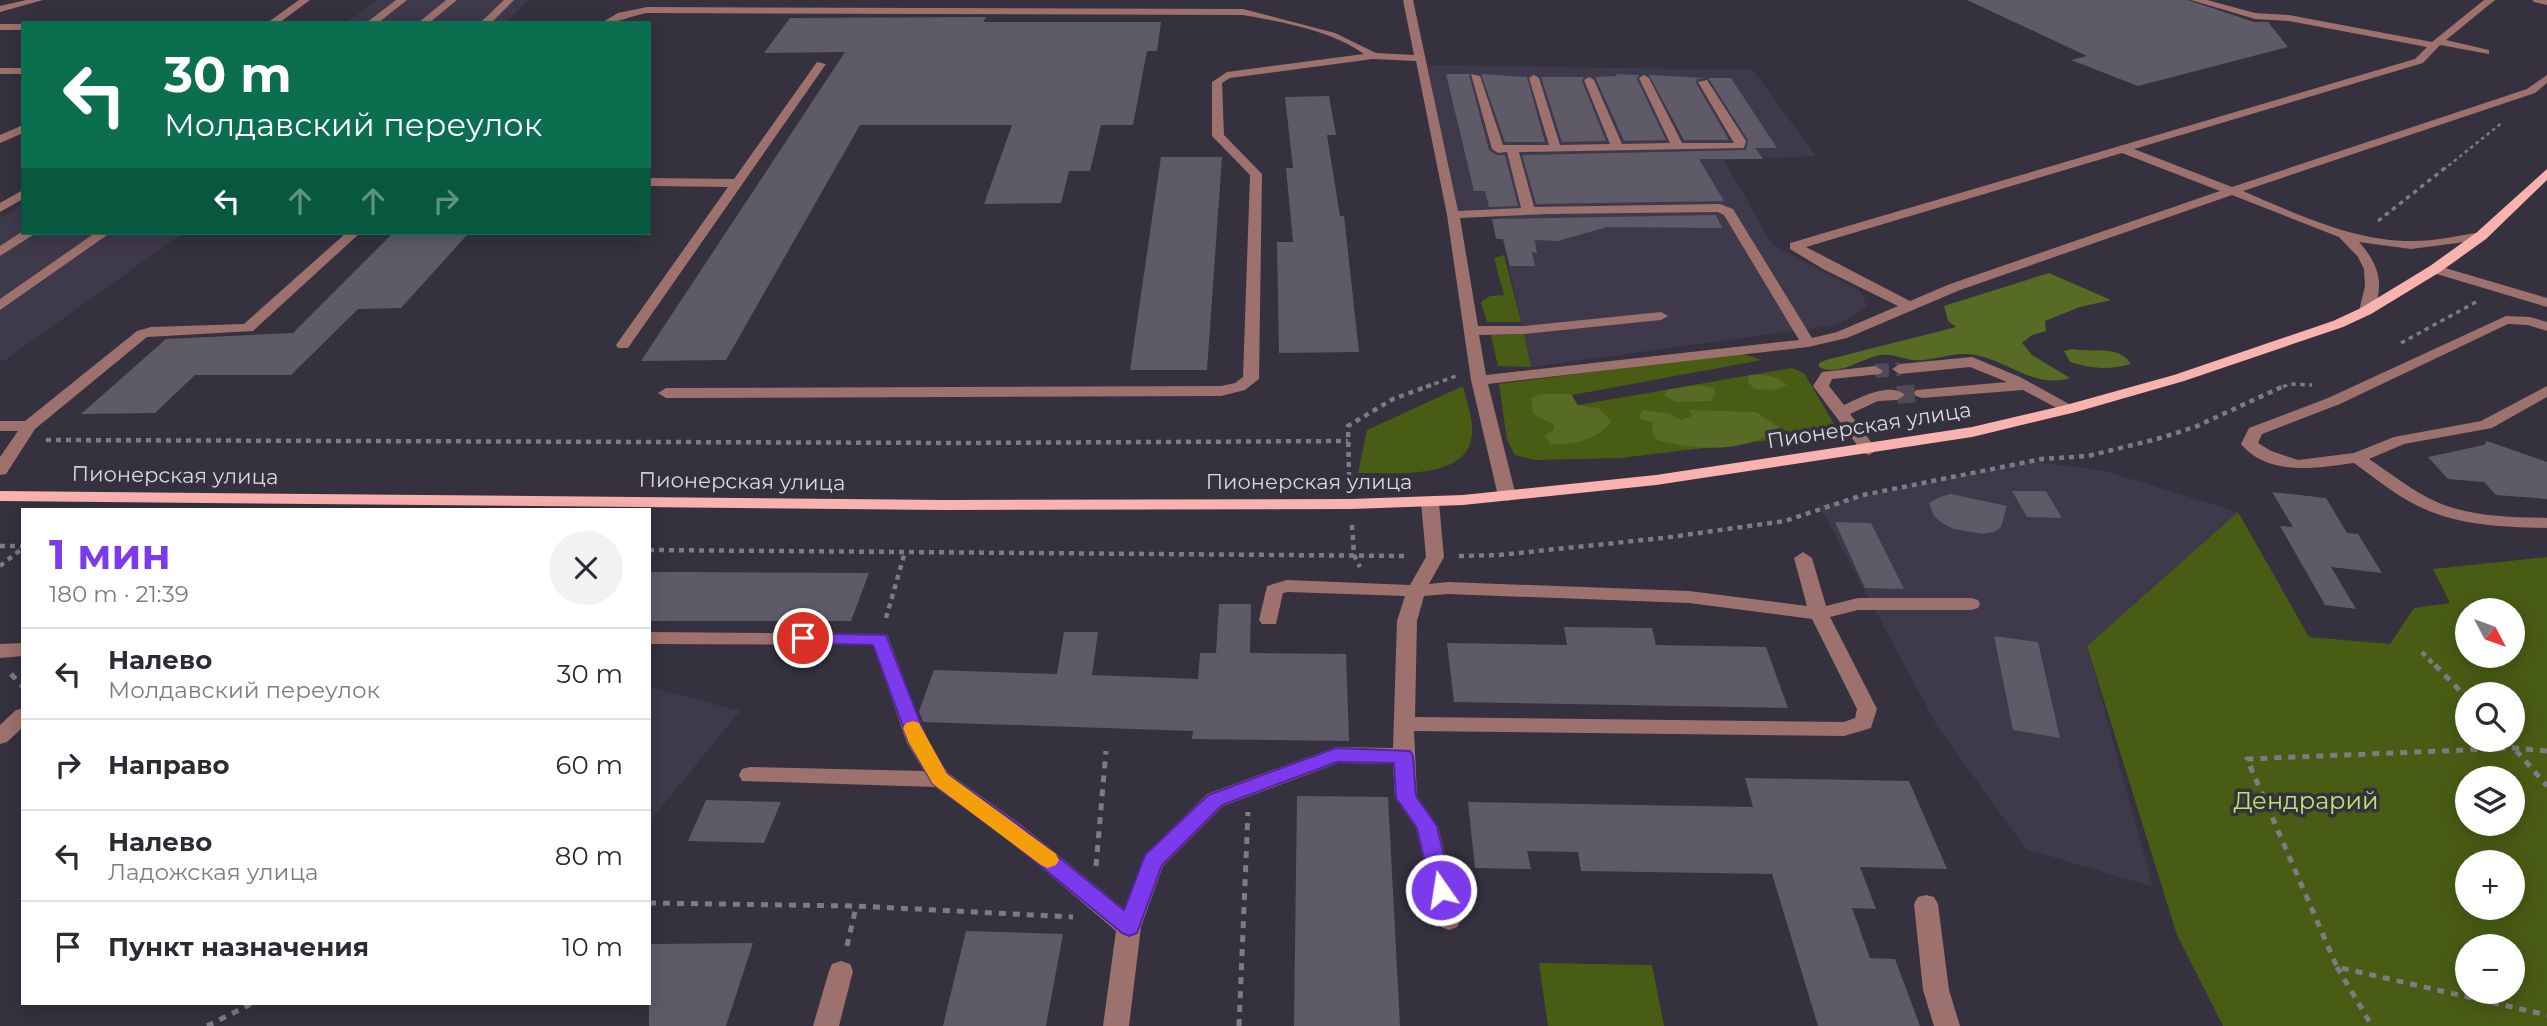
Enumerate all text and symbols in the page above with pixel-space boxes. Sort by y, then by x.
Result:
text: 30 m [164,45,292,104]
icon: left [49,49,140,140]
text: Молдавский переулок [164,105,542,144]
icon: left [208,182,246,220]
icon: ahead [281,182,319,220]
icon: ahead [354,182,392,220]
icon: right [427,182,465,220]
street label: Пионерская улица [1765,396,1973,454]
street label: Пионерская улица [72,461,278,489]
street label: Пионерская улица [639,467,845,495]
street label: Пионерская улица [1206,469,1412,494]
text: 1 мин [49,528,171,580]
button: close [549,531,623,605]
text: 180 m · 21:39 [49,580,189,608]
north arrow [2455,598,2525,668]
map controls [2455,598,2525,1004]
pin [773,608,833,668]
icon: arrive [784,619,822,657]
text: Налево [108,644,212,676]
icon: left [49,655,87,693]
text: 30 m [557,658,623,690]
text: Молдавский переулок [108,676,380,704]
button: search [2455,682,2525,752]
icon: right [49,746,87,784]
text: Направо [108,749,229,781]
text: 60 m [556,749,623,781]
button: layers [2455,766,2525,836]
park label: Дендрарий [2233,786,2379,815]
text: Налево [108,826,212,858]
icon: left [49,837,87,875]
text: 80 m [555,840,623,872]
button: + [2455,850,2525,920]
position arrow [1404,853,1478,927]
text: Ладожская улица [108,858,319,886]
icon: arrive [49,928,87,966]
text: Пункт назначения [108,931,369,963]
text: 10 m [562,931,623,963]
button: − [2455,934,2525,1004]

